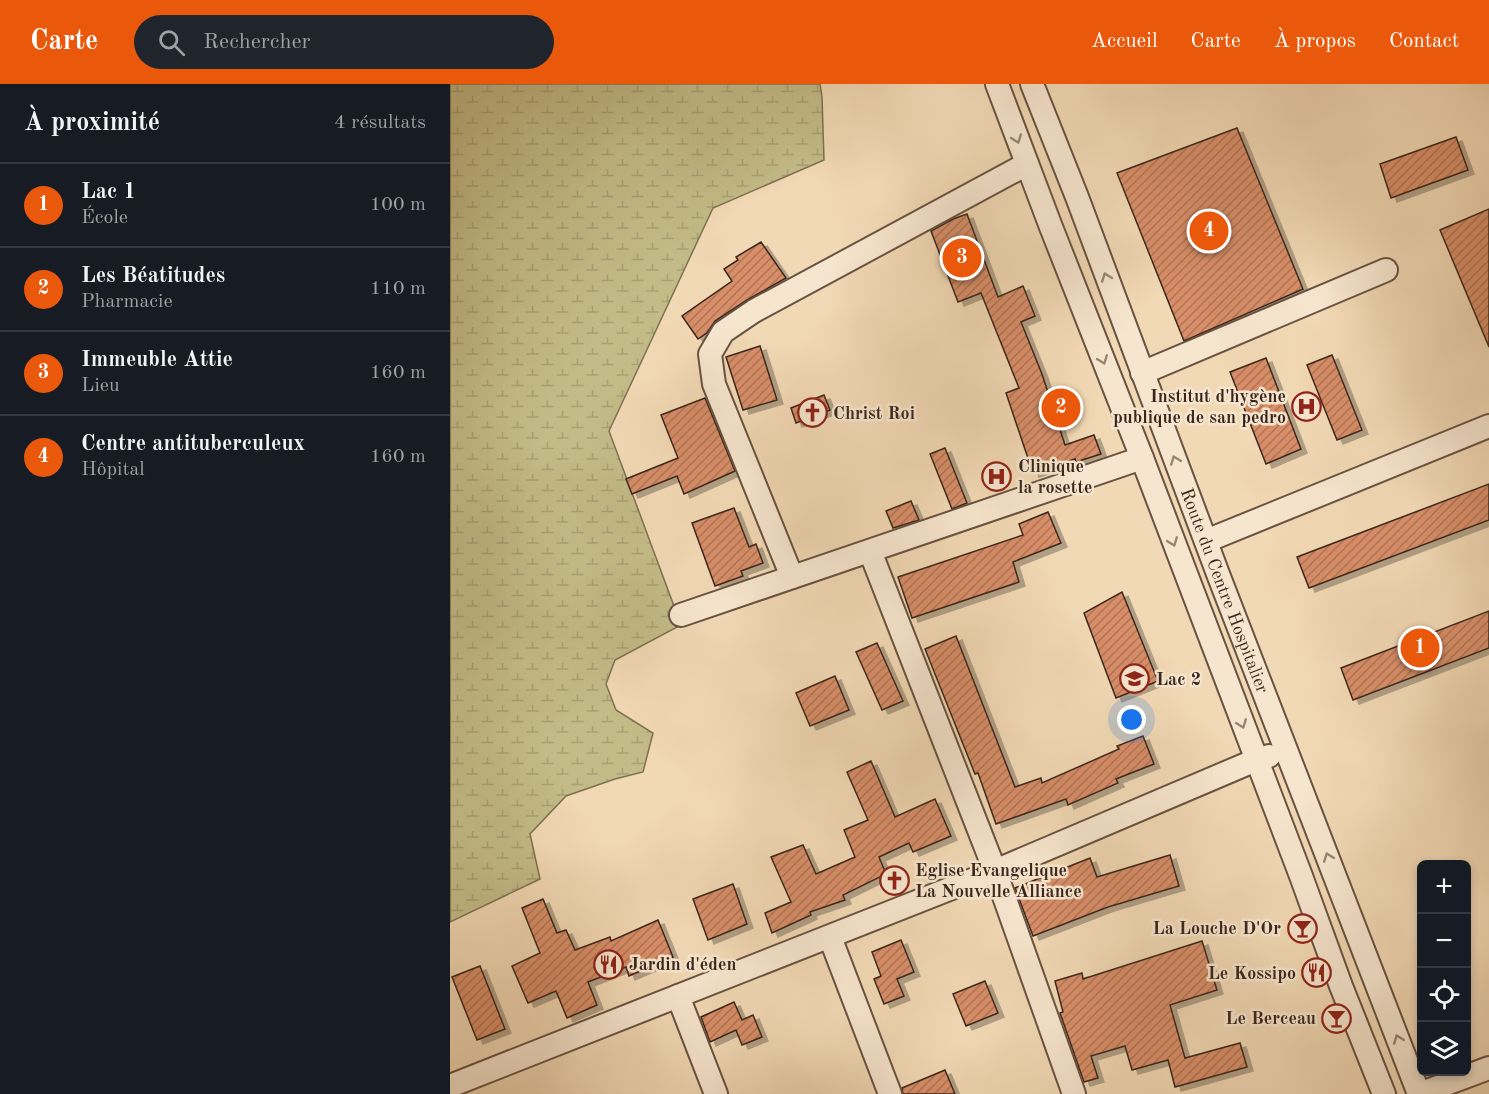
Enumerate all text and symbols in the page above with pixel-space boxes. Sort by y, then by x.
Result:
search box [134,15,554,69]
icon: search [155,26,188,59]
text: Carte [30,28,98,56]
text: Rechercher [203,31,311,53]
text: Accueil [1091,31,1158,52]
text: Carte [1191,31,1241,52]
text: À propos [1274,31,1356,52]
text: Contact [1389,31,1459,52]
text: À proximité [24,110,160,136]
text: 4 résultats [334,113,426,133]
one-way arrow [1010,133,1023,144]
text: Lac 1 [81,181,136,203]
text: 1 [38,195,49,215]
text: 100 m [370,195,426,215]
text: École [81,208,128,228]
pin: 4 [1190,208,1228,254]
pin: 3 [942,236,982,280]
text: Les Béatitudes [81,265,225,287]
one-way arrow [1101,273,1114,283]
text: 2 [38,279,49,299]
text: 110 m [370,279,426,299]
text: Pharmacie [81,292,173,312]
text: Immeuble Attie [81,349,233,371]
one-way arrow [1096,354,1108,365]
text: 3 [38,363,49,383]
text: 160 m [370,363,426,383]
text: Lieu [81,376,120,396]
pin: 2 [1042,386,1080,430]
place label: Institut d'hygène publique de san pedro [1113,388,1286,427]
hospital icon: Institut d'hygène publique de san pedro [1291,390,1323,422]
church icon: Christ Roi [796,397,828,429]
place label: Christ Roi [833,405,915,423]
text: Centre antituberculeux [81,433,305,455]
text: 4 [38,447,49,467]
text: 160 m [370,447,426,467]
one-way arrow [1170,455,1182,466]
place label: Clinique la rosette [1018,458,1092,497]
text: Hôpital [81,460,145,480]
hospital icon: Clinique la rosette [981,460,1013,492]
street label: Route du Centre Hospitalier [1177,486,1271,697]
one-way arrow [1166,536,1179,546]
pin: 1 [1400,626,1440,670]
school or university icon: Lac 2 [1119,663,1151,695]
place label: Lac 2 [1156,671,1201,689]
your location [1117,705,1146,734]
one-way arrow [1235,718,1248,729]
one-way arrow [1323,853,1335,864]
map controls [1417,860,1471,1076]
button: + [1417,860,1471,914]
place label: Eglise Evangelique La Nouvelle Alliance [915,862,1082,901]
church icon: Eglise Evangelique La Nouvelle Alliance [878,864,910,896]
bar icon: La Louche D'Or [1286,912,1318,944]
button: − [1417,914,1471,968]
place label: La Louche D'Or [1153,920,1281,938]
restaurant icon: Jardin d'éden [592,948,624,980]
place label: Jardin d'éden [629,956,736,974]
restaurant icon: Le Kossipo [1301,957,1333,989]
place label: Le Kossipo [1208,965,1296,983]
button: locate [1417,968,1471,1022]
bar icon: Le Berceau [1321,1002,1353,1034]
place label: Le Berceau [1225,1010,1316,1028]
button: layers [1417,1022,1471,1076]
one-way arrow [1393,1035,1405,1046]

